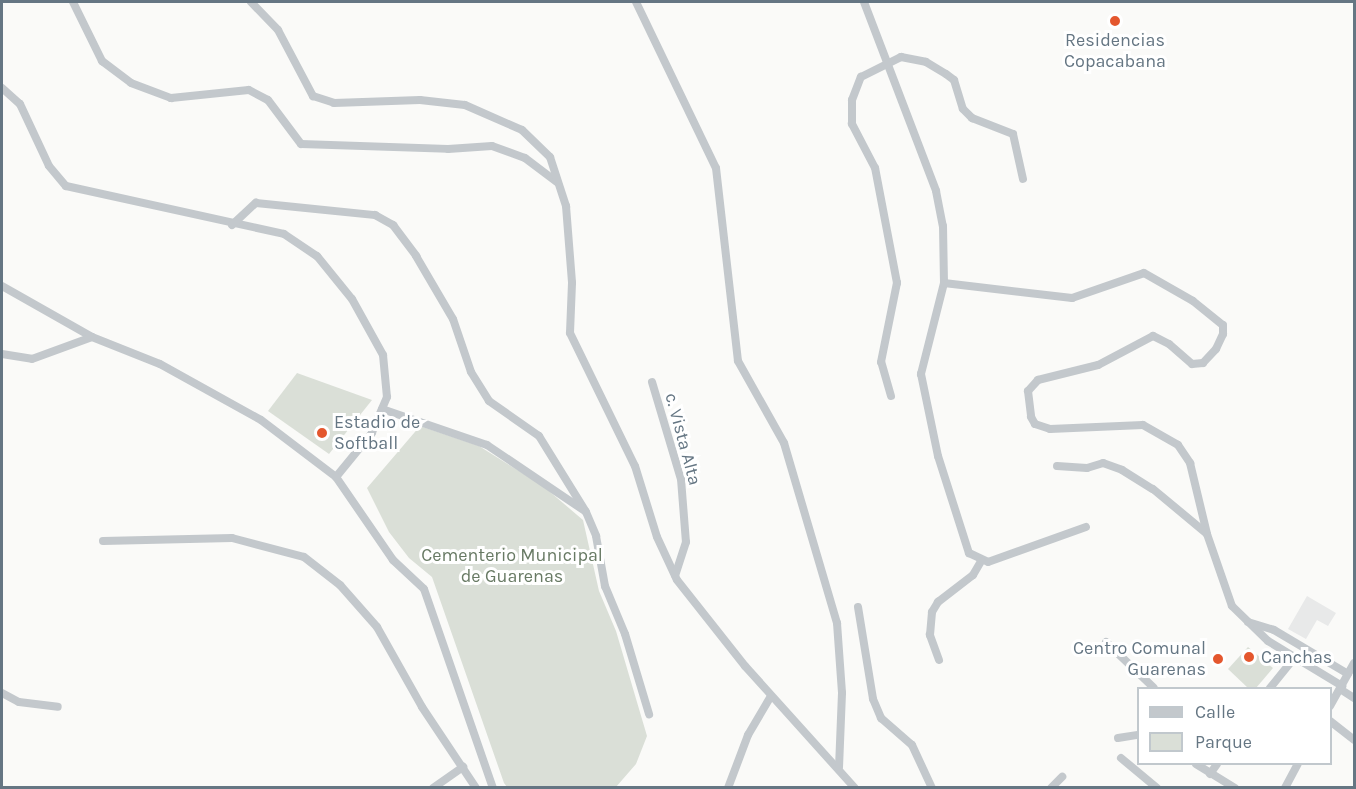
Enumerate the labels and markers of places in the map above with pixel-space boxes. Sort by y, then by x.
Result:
marker: Residencias Copacabana [1108,14,1122,28]
place label: Residencias Copacabana [1064,30,1166,72]
place label: Estadio de Softball [334,412,420,454]
marker: Estadio de Softball [315,426,329,440]
place label: Centro Comunal Guarenas [1073,638,1206,680]
place label: Canchas [1261,646,1332,668]
marker: Canchas [1242,650,1256,664]
marker: Centro Comunal Guarenas [1211,652,1225,666]

